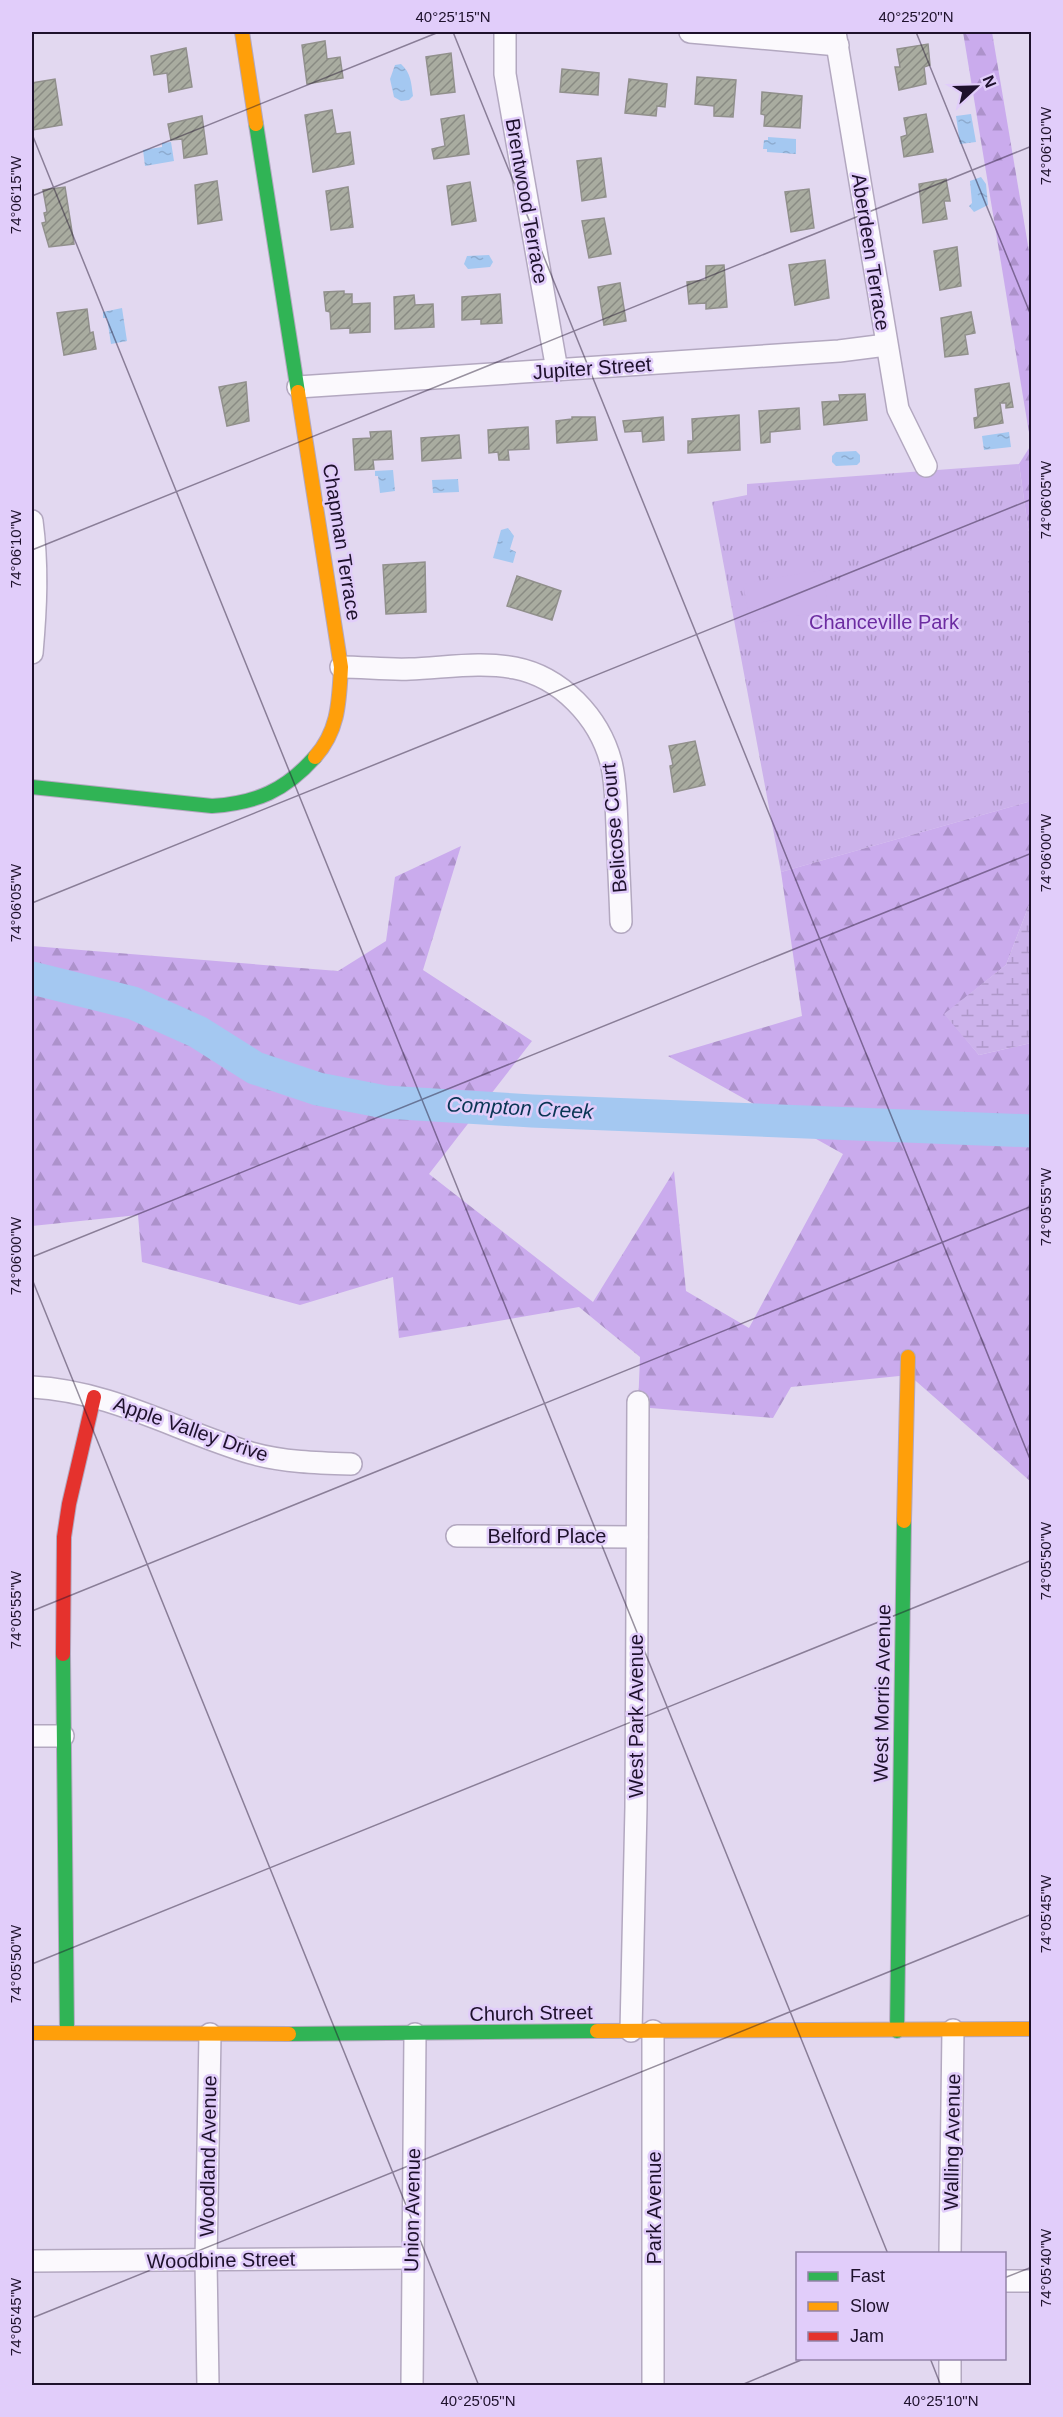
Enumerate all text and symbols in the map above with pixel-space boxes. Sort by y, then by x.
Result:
text: 40°25'15"N [415,8,491,25]
text: 40°25'20"N [878,8,954,25]
north arrow [946,57,1006,117]
text: N [979,73,999,90]
text: 74°06'10"W [1037,106,1054,185]
street label: Brentwood Terrace [502,117,552,285]
text: 74°06'15"W [7,155,24,234]
street label: Aberdeen Terrace [848,172,894,332]
street label: Jupiter Street [532,353,653,383]
text: 74°06'05"W [1037,460,1054,539]
street label: Chapman Terrace [319,462,365,622]
text: 74°06'10"W [7,509,24,588]
park label: Chanceville Park [809,611,960,633]
street label: Belicose Court [597,762,631,894]
text: 74°06'00"W [1037,813,1054,892]
text: 74°06'05"W [7,863,24,942]
water label: Compton Creek [446,1092,596,1123]
text: 74°05'55"W [1037,1167,1054,1246]
text: 74°06'00"W [7,1216,24,1295]
street label: Apple Valley Drive [111,1392,271,1466]
text: 74°05'50"W [1037,1521,1054,1600]
street label: Belford Place [488,1525,606,1547]
text: 74°05'55"W [7,1570,24,1649]
street label: West Morris Avenue [869,1604,895,1782]
street label: West Park Avenue [625,1634,647,1798]
text: 74°05'45"W [1037,1874,1054,1953]
text: 74°05'50"W [7,1924,24,2003]
street label: Church Street [469,2001,593,2025]
street label: Walling Avenue [940,2073,964,2211]
street label: Woodland Avenue [196,2075,220,2237]
street label: Union Avenue [400,2148,424,2272]
street label: Park Avenue [643,2151,665,2265]
text: 74°05'40"W [1037,2228,1054,2307]
street label: Woodbine Street [147,2248,296,2272]
legend [796,2252,1006,2360]
text: Fast [850,2266,885,2286]
text: 74°05'45"W [7,2277,24,2356]
text: Slow [850,2296,890,2316]
text: Jam [850,2326,884,2346]
text: 40°25'05"N [440,2392,516,2409]
text: 40°25'10"N [903,2392,979,2409]

